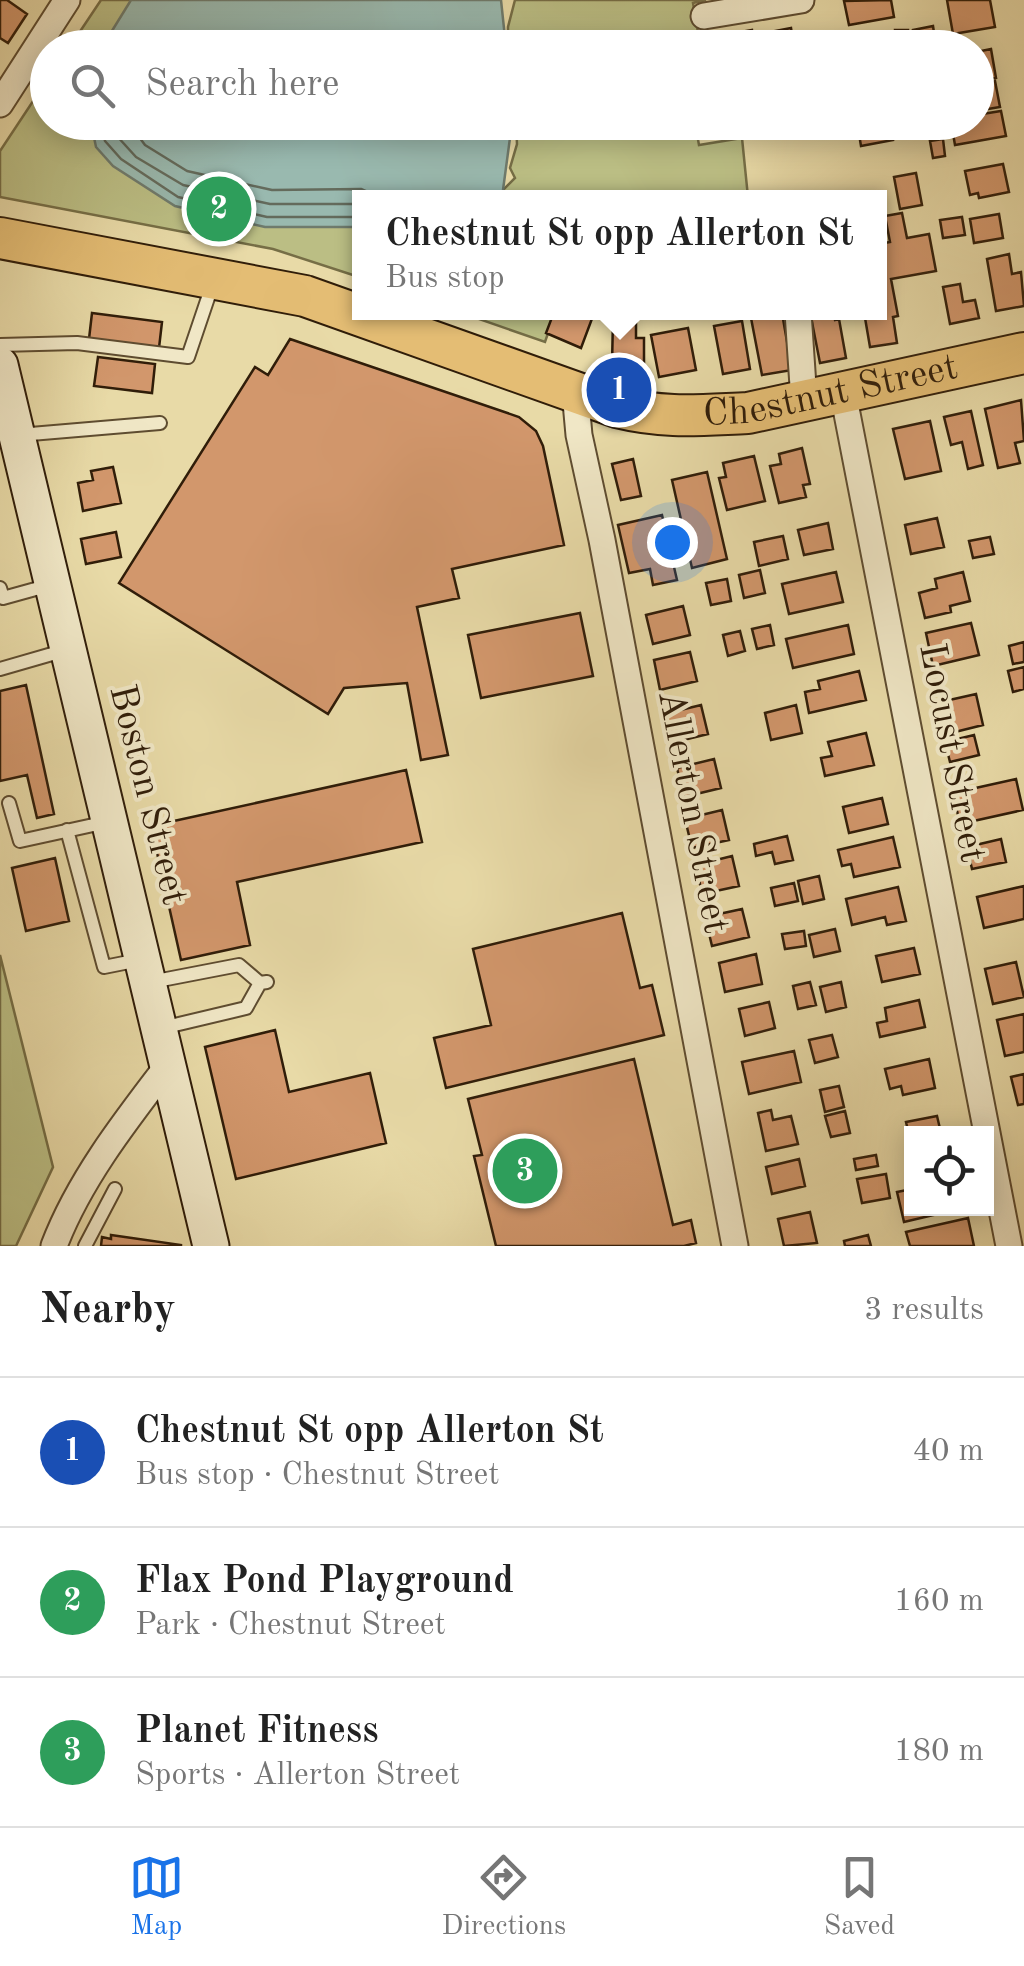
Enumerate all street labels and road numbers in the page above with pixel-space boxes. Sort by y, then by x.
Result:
street label: Chestnut Street [702,349,961,434]
street label: Locust Street [911,640,991,866]
street label: Boston Street [101,681,193,909]
street label: Allerton Street [650,687,734,937]

